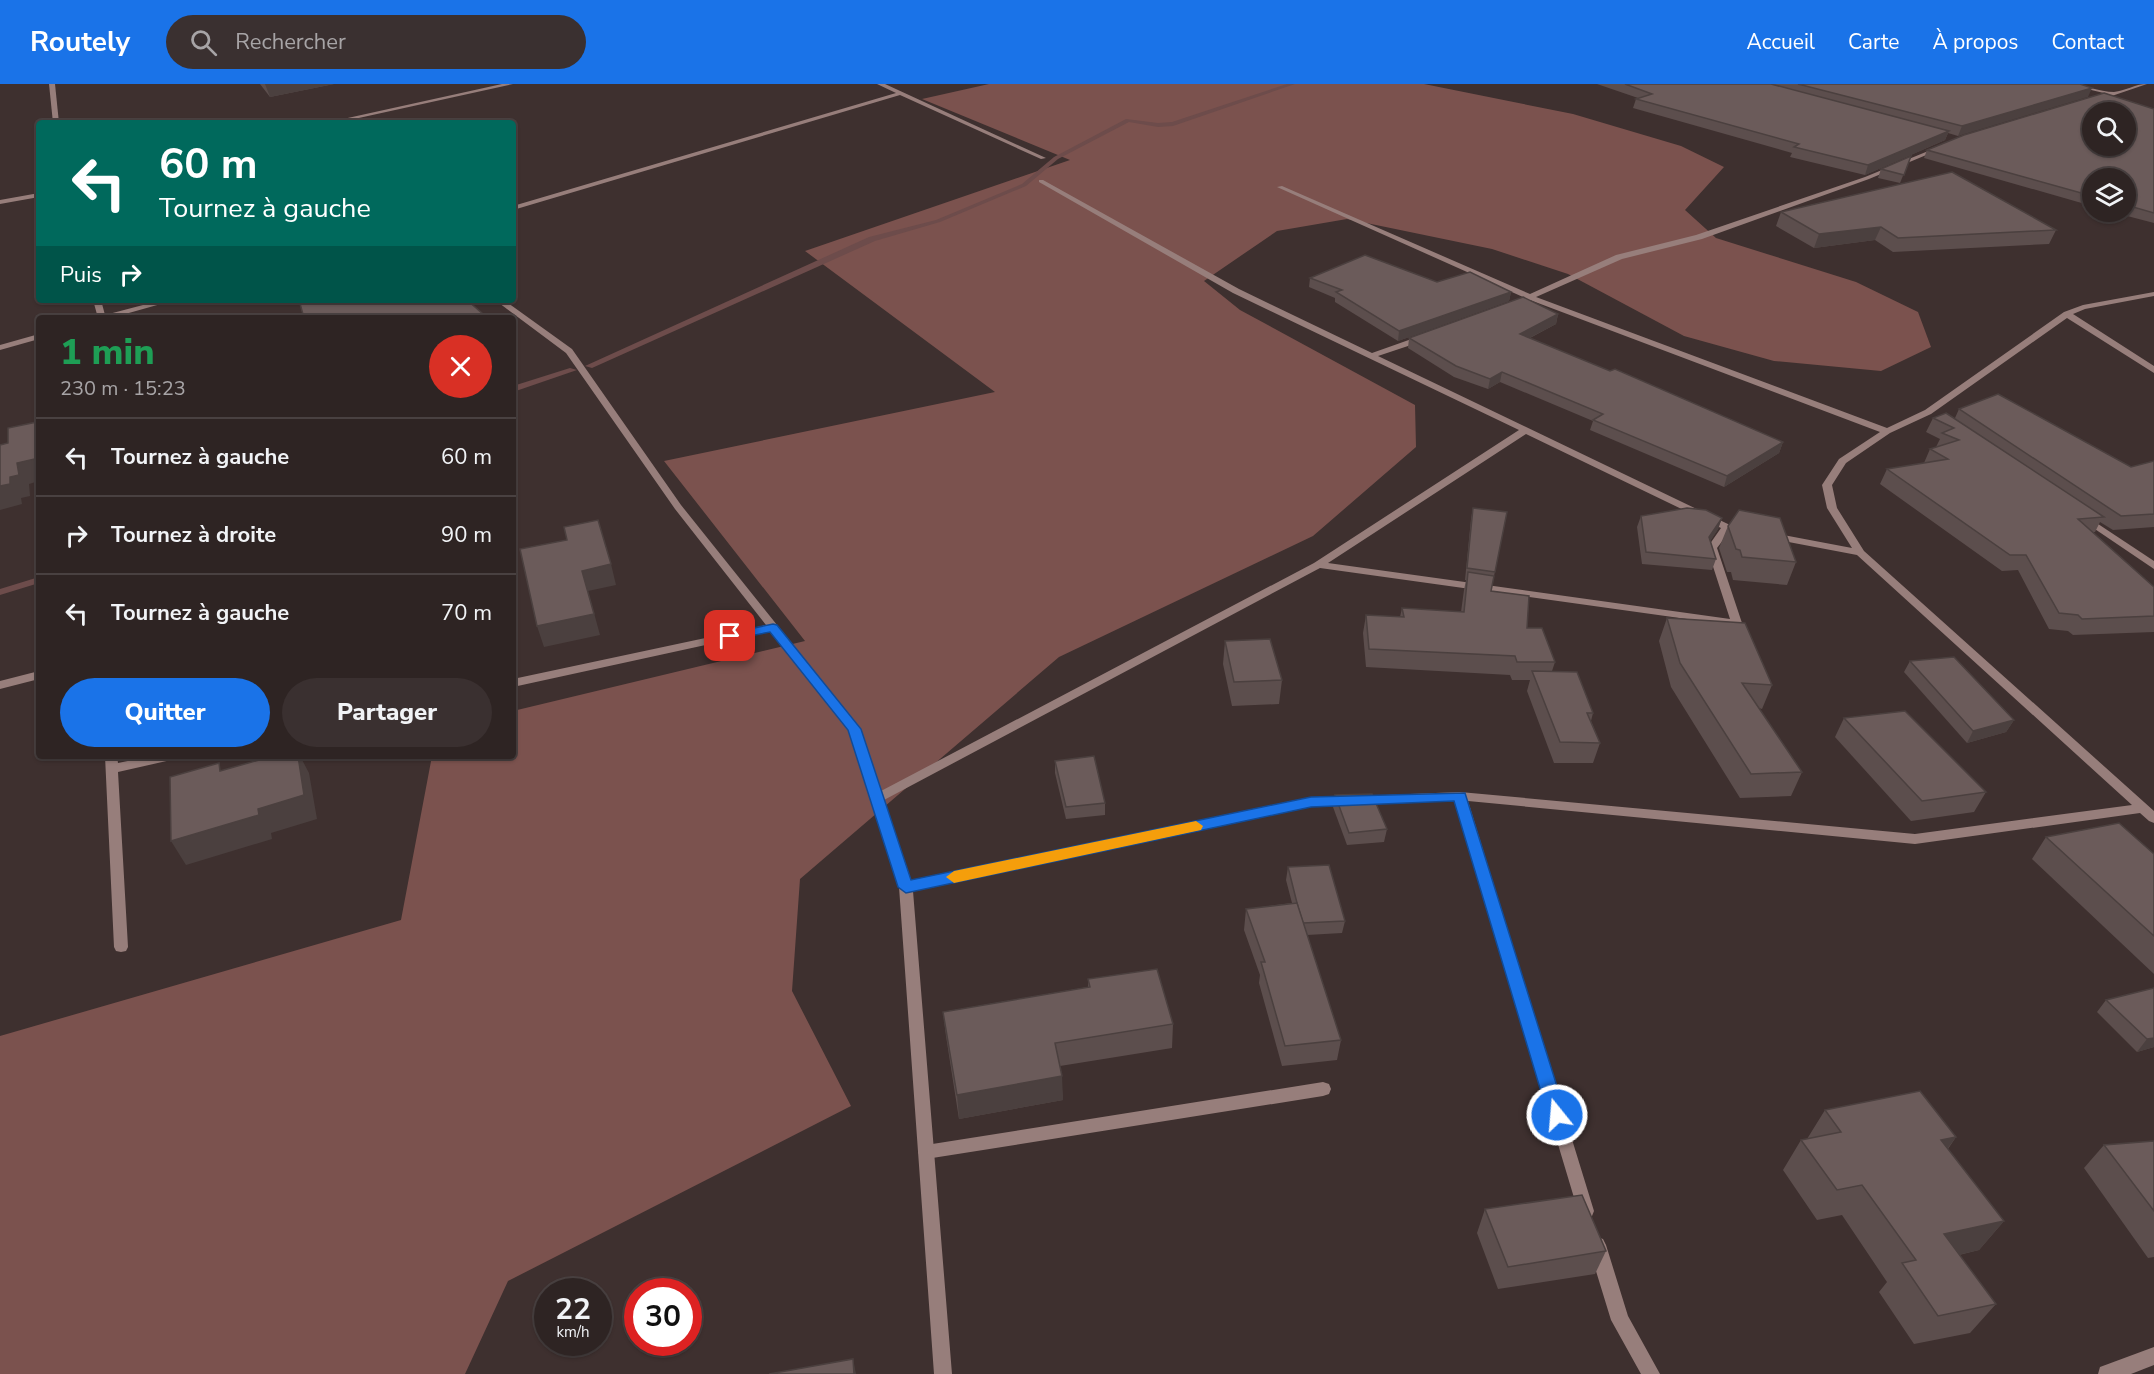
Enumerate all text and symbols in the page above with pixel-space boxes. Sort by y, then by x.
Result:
search box [166,15,586,69]
text: Routely [30,23,130,61]
icon: search [187,26,220,59]
text: Rechercher [235,27,346,57]
text: Accueil [1746,28,1815,56]
text: Carte [1848,28,1899,56]
text: À propos [1932,28,2018,56]
text: Contact [2051,28,2124,56]
map controls [2082,102,2136,222]
button: search [2082,102,2136,156]
text: 60 m [159,136,258,193]
icon: left [60,144,138,222]
button: layers [2082,168,2136,222]
text: Tournez à gauche [159,190,371,227]
icon: right [114,258,147,291]
text: Puis [60,260,102,290]
text: 1 min [60,328,155,377]
button: close [429,335,492,398]
text: 230 m · 15:23 [60,375,186,402]
icon: left [60,441,93,474]
text: Tournez à gauche [111,442,289,472]
text: 60 m [441,442,492,472]
icon: right [60,519,93,552]
text: Tournez à droite [111,520,276,550]
text: 90 m [441,520,492,550]
icon: left [60,597,93,630]
text: Tournez à gauche [111,598,289,628]
text: 70 m [441,598,492,628]
pin [704,610,755,661]
icon: arrive [713,619,746,652]
button: Quitter [60,678,270,747]
button: Partager [282,678,492,747]
position arrow [1525,1083,1589,1147]
speed limit sign: 30 [624,1278,702,1356]
text: 22 [555,1289,591,1330]
text: km/h [556,1322,590,1342]

